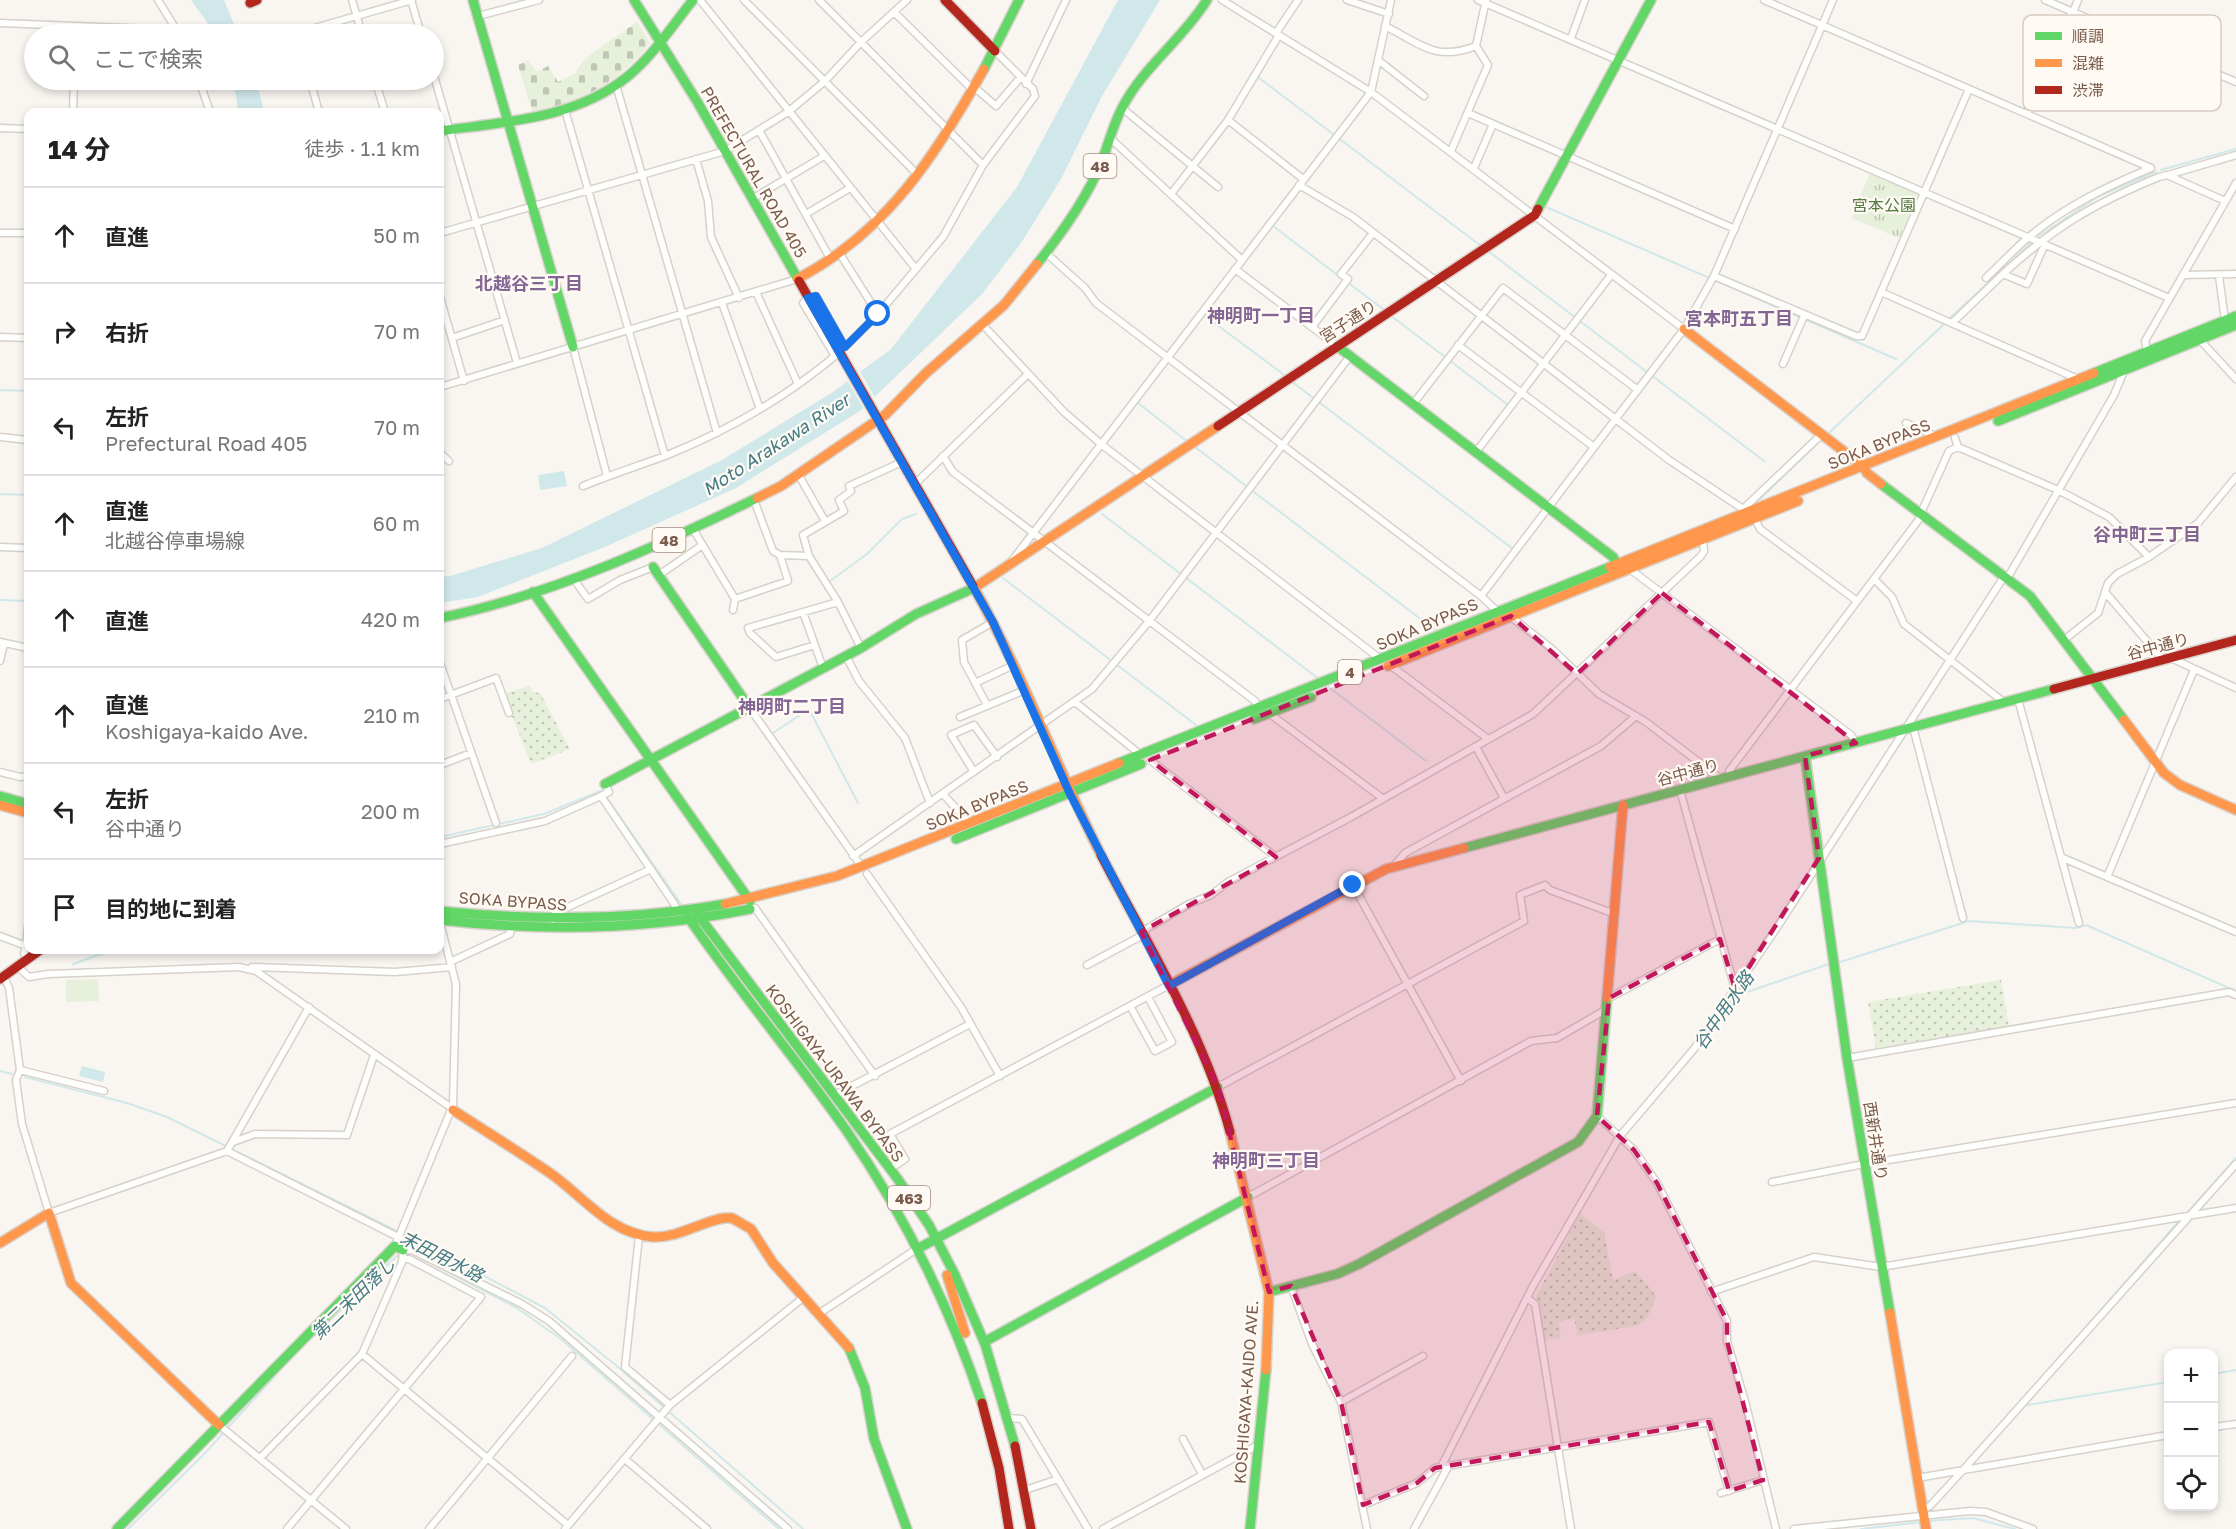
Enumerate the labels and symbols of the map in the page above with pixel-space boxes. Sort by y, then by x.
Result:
legend [2023,15,2221,111]
text: 順調 [2072,26,2104,46]
text: 混雑 [2072,53,2104,73]
text: 渋滞 [2072,80,2104,100]
street label: PREFECTURAL ROAD 405 [697,83,811,261]
road number: 48 [1084,154,1116,178]
park label: 宮本公園 [1852,195,1916,215]
district label: 北越谷三丁目 [475,272,583,294]
street label: 宮子通り [1316,295,1380,347]
route start [864,300,890,326]
district label: 神明町一丁目 [1207,304,1315,326]
district label: 宮本町五丁目 [1685,307,1793,329]
water label: Moto Arakawa River [698,387,856,500]
street label: SOKA BYPASS [1825,414,1933,474]
district label: 谷中町三丁目 [2093,523,2201,545]
road number: 48 [652,528,686,552]
street label: SOKA BYPASS [1373,594,1481,654]
street label: 谷中通り [2124,628,2192,664]
road number: 4 [1338,660,1362,684]
district label: 神明町二丁目 [738,695,846,717]
street label: 谷中通り [1654,754,1722,790]
street label: SOKA BYPASS [923,775,1031,835]
route end [1339,871,1365,897]
street label: SOKA BYPASS [458,887,568,915]
water label: 谷中用水路 [1688,965,1759,1053]
street label: KOSHIGAYA-URAWA BYPASS [762,980,908,1166]
street label: 西新井通り [1860,1100,1892,1182]
district label: 神明町三丁目 [1212,1149,1320,1171]
road number: 463 [888,1186,930,1210]
water label: 末田用水路 [397,1226,489,1287]
water label: 第二末田落し [307,1253,399,1343]
street label: KOSHIGAYA-KAIDO AVE. [1230,1299,1262,1485]

